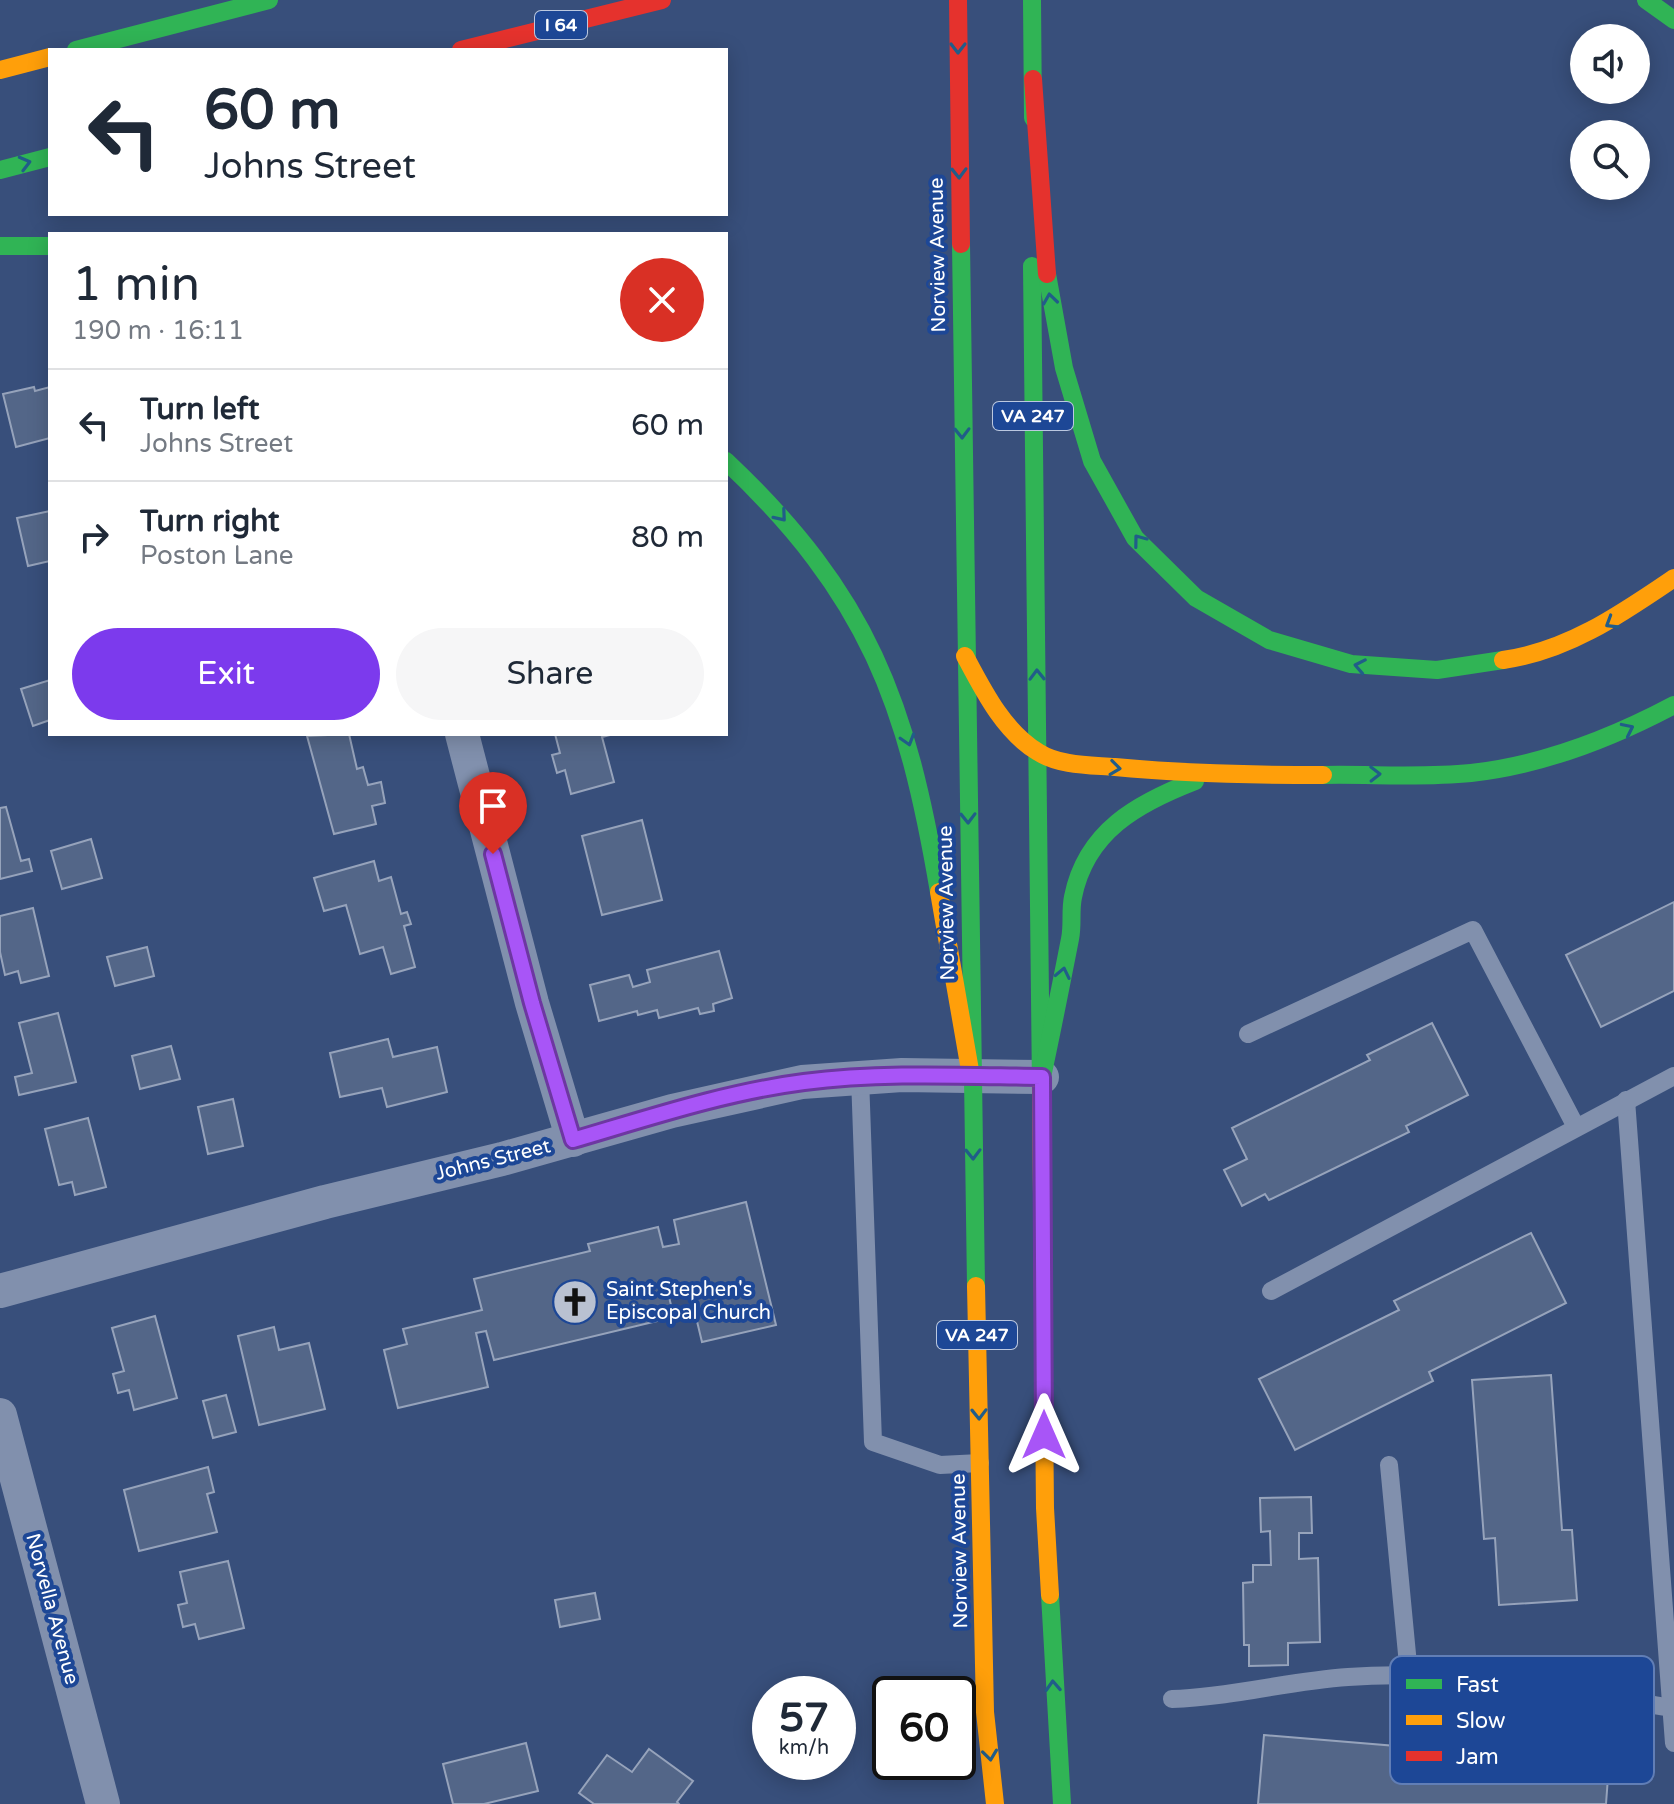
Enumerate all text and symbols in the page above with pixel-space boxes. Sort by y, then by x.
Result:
road number: I 64 [535,11,587,39]
map controls [1570,24,1650,200]
button: sound [1570,24,1650,104]
one-way arrow [949,42,967,55]
text: 60 m [204,77,340,144]
icon: left [72,80,176,184]
button: search [1570,120,1650,200]
text: Johns Street [204,145,416,188]
one-way arrow [18,156,31,173]
one-way arrow [950,167,968,180]
street label: Norview Avenue [925,177,951,333]
text: 1 min [72,256,200,314]
button: close [620,258,704,342]
one-way arrow [1042,292,1059,306]
text: 190 m · 16:11 [72,315,244,346]
text: Turn left [140,391,259,428]
road number: VA 247 [993,402,1073,430]
icon: left [72,403,116,447]
text: 60 m [631,407,704,444]
one-way arrow [954,427,971,440]
text: Johns Street [140,428,293,459]
text: Turn right [140,503,280,540]
one-way arrow [771,507,786,522]
icon: right [72,515,116,559]
text: 80 m [631,519,704,556]
one-way arrow [1135,534,1149,549]
text: Poston Lane [140,540,294,571]
one-way arrow [1605,614,1620,629]
button: Exit [72,628,380,720]
button: Share [396,628,704,720]
one-way arrow [1353,659,1366,676]
one-way arrow [1028,668,1045,681]
one-way arrow [1620,724,1635,739]
one-way arrow [899,733,915,747]
one-way arrow [1109,760,1122,777]
one-way arrow [1369,765,1382,783]
pin [459,772,527,854]
icon: arrive [471,784,515,828]
one-way arrow [959,812,976,825]
street label: Norview Avenue [934,825,960,981]
one-way arrow [1054,967,1071,981]
street label: Johns Street [433,1134,553,1186]
one-way arrow [964,1148,982,1161]
church icon: Saint Stephen's Episcopal Church [551,1278,599,1326]
place label: Saint Stephen's Episcopal Church [606,1278,771,1325]
road number: VA 247 [937,1321,1017,1349]
position arrow [1002,1393,1086,1477]
one-way arrow [970,1408,987,1421]
street label: Norview Avenue [947,1473,973,1629]
street label: Norvella Avenue [20,1531,84,1687]
legend [1390,1656,1654,1784]
text: Fast [1456,1672,1499,1698]
speed limit sign: 60 [872,1676,976,1780]
one-way arrow [1045,1679,1062,1692]
text: 57 [779,1694,829,1742]
text: Slow [1456,1708,1506,1734]
text: km/h [779,1736,829,1760]
text: Jam [1456,1744,1499,1770]
one-way arrow [981,1748,998,1762]

